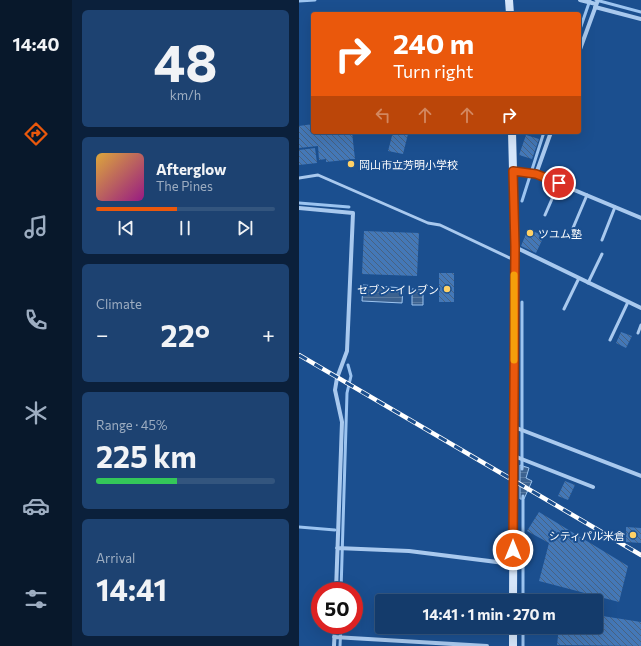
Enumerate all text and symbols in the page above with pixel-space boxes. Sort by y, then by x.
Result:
text: 240 m [393,26,474,60]
icon: right [327,28,379,80]
text: 48 [153,29,218,93]
text: 14:40 [13,33,59,55]
text: Turn right [393,60,473,82]
text: km/h [170,87,201,103]
icon: left [372,104,394,126]
icon: ahead [414,104,436,126]
icon: ahead [456,104,478,126]
icon: right [498,104,520,126]
icon: directions [22,120,50,148]
place label: 岡山市立芳明小学校 [359,158,458,171]
marker: 岡山市立芳明小学校 [346,159,356,169]
text: Afterglow [156,160,226,178]
pin [542,166,576,200]
icon: arrive [548,172,570,194]
text: The Pines [156,178,213,194]
icon: music [22,213,50,241]
icon: previous [115,217,137,239]
icon: pause [174,217,196,239]
icon: next [234,217,256,239]
place label: ツユム塾 [538,227,582,240]
marker: ツユム塾 [525,228,535,238]
place label: セブン-イレブン [357,283,439,296]
marker: セブン-イレブン [442,284,452,294]
text: Climate [96,296,142,312]
icon: phone [22,306,50,334]
text: 22° [161,316,210,353]
text: − [96,321,109,348]
text: + [262,321,275,348]
icon: climate [22,399,50,427]
text: Range · 45% [96,417,167,433]
text: 225 km [96,437,197,474]
icon: car [22,492,50,520]
position arrow [492,529,534,571]
place label: シティパル米倉 [549,529,625,542]
marker: シティパル米倉 [628,530,638,540]
text: Arrival [96,550,135,566]
text: 14:41 [96,570,167,607]
speed limit sign: 50 [311,582,363,634]
icon: filters [22,585,50,613]
text: 14:41 · 1 min · 270 m [423,605,556,623]

